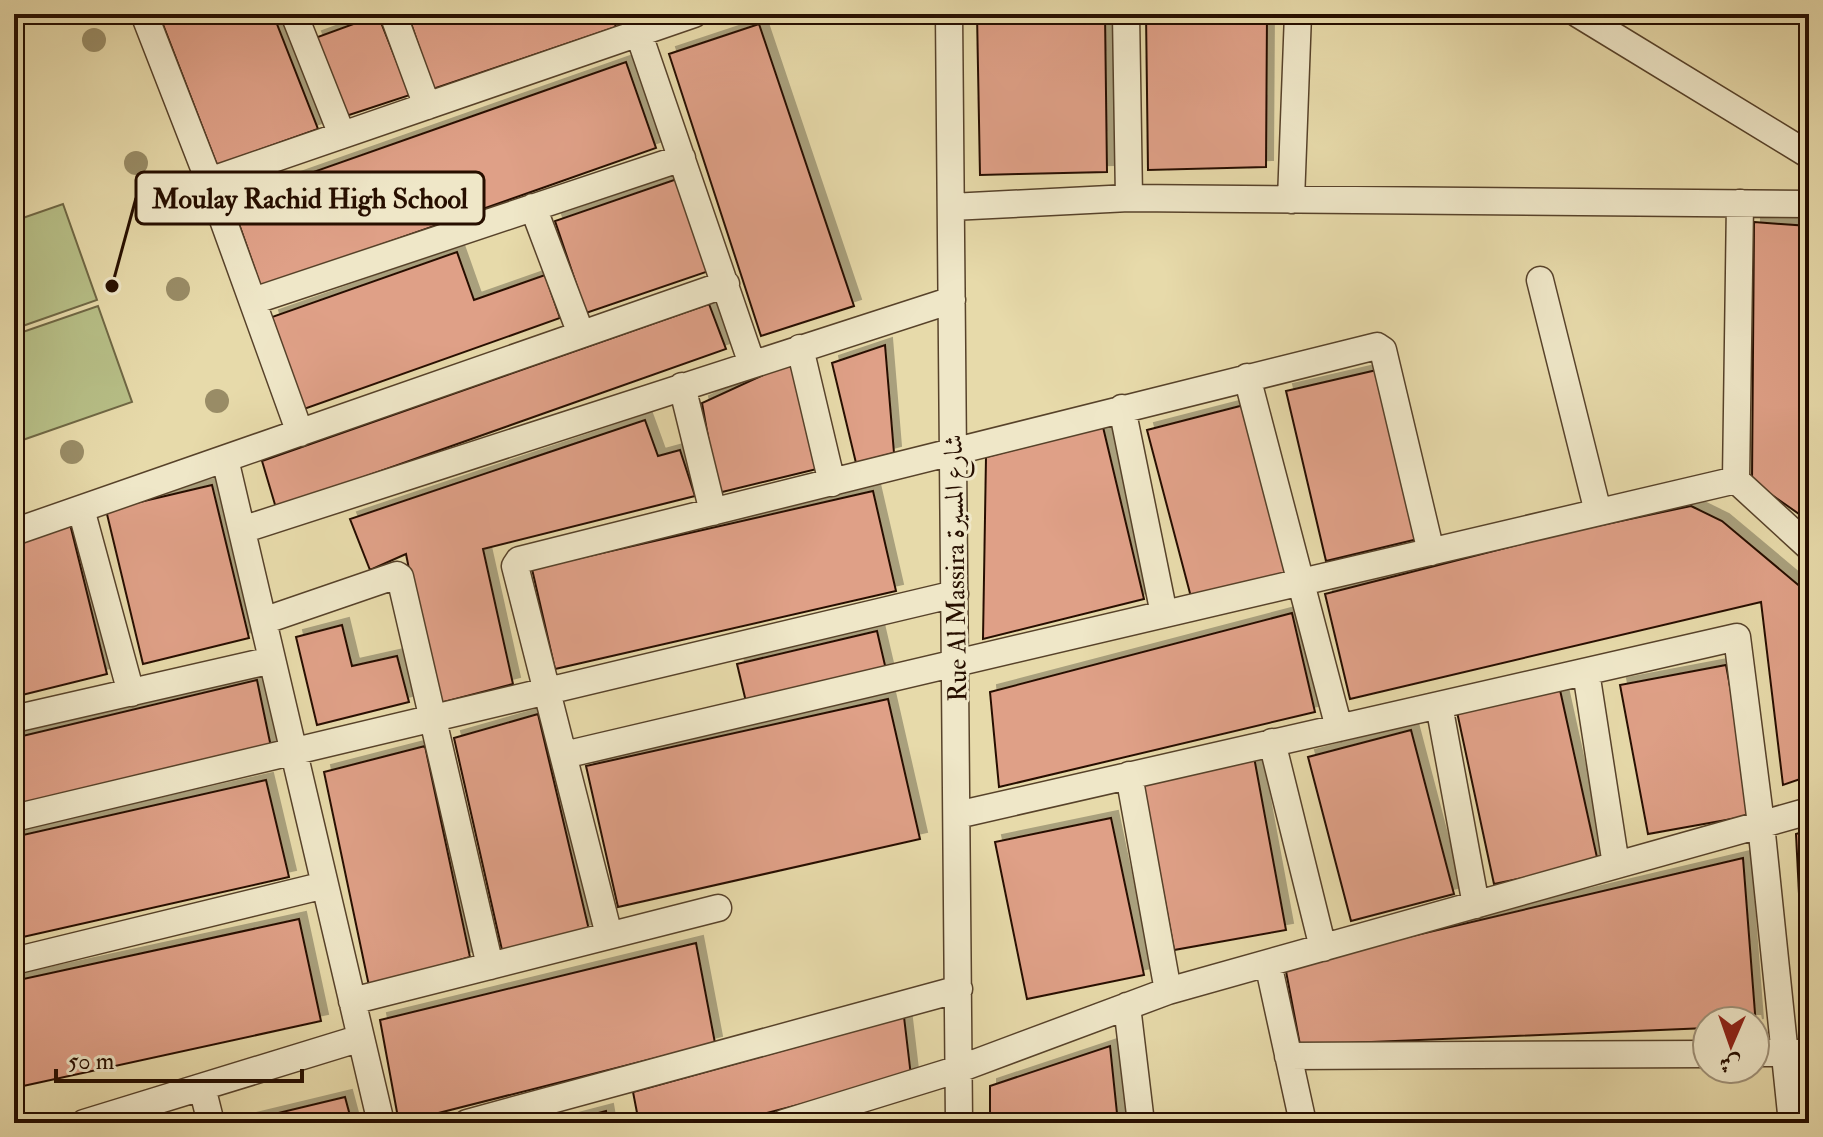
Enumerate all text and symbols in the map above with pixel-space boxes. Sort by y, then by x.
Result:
callout: Moulay Rachid High School [136,172,484,224]
text: Moulay Rachid High School [151,182,469,217]
street label: Rue Al Massira شارع المسيرة [938,434,979,702]
north arrow [1691,1005,1771,1085]
scale bar [56,1033,302,1083]
text: 50 m [68,1046,115,1077]
text: ش [1719,1050,1742,1078]

